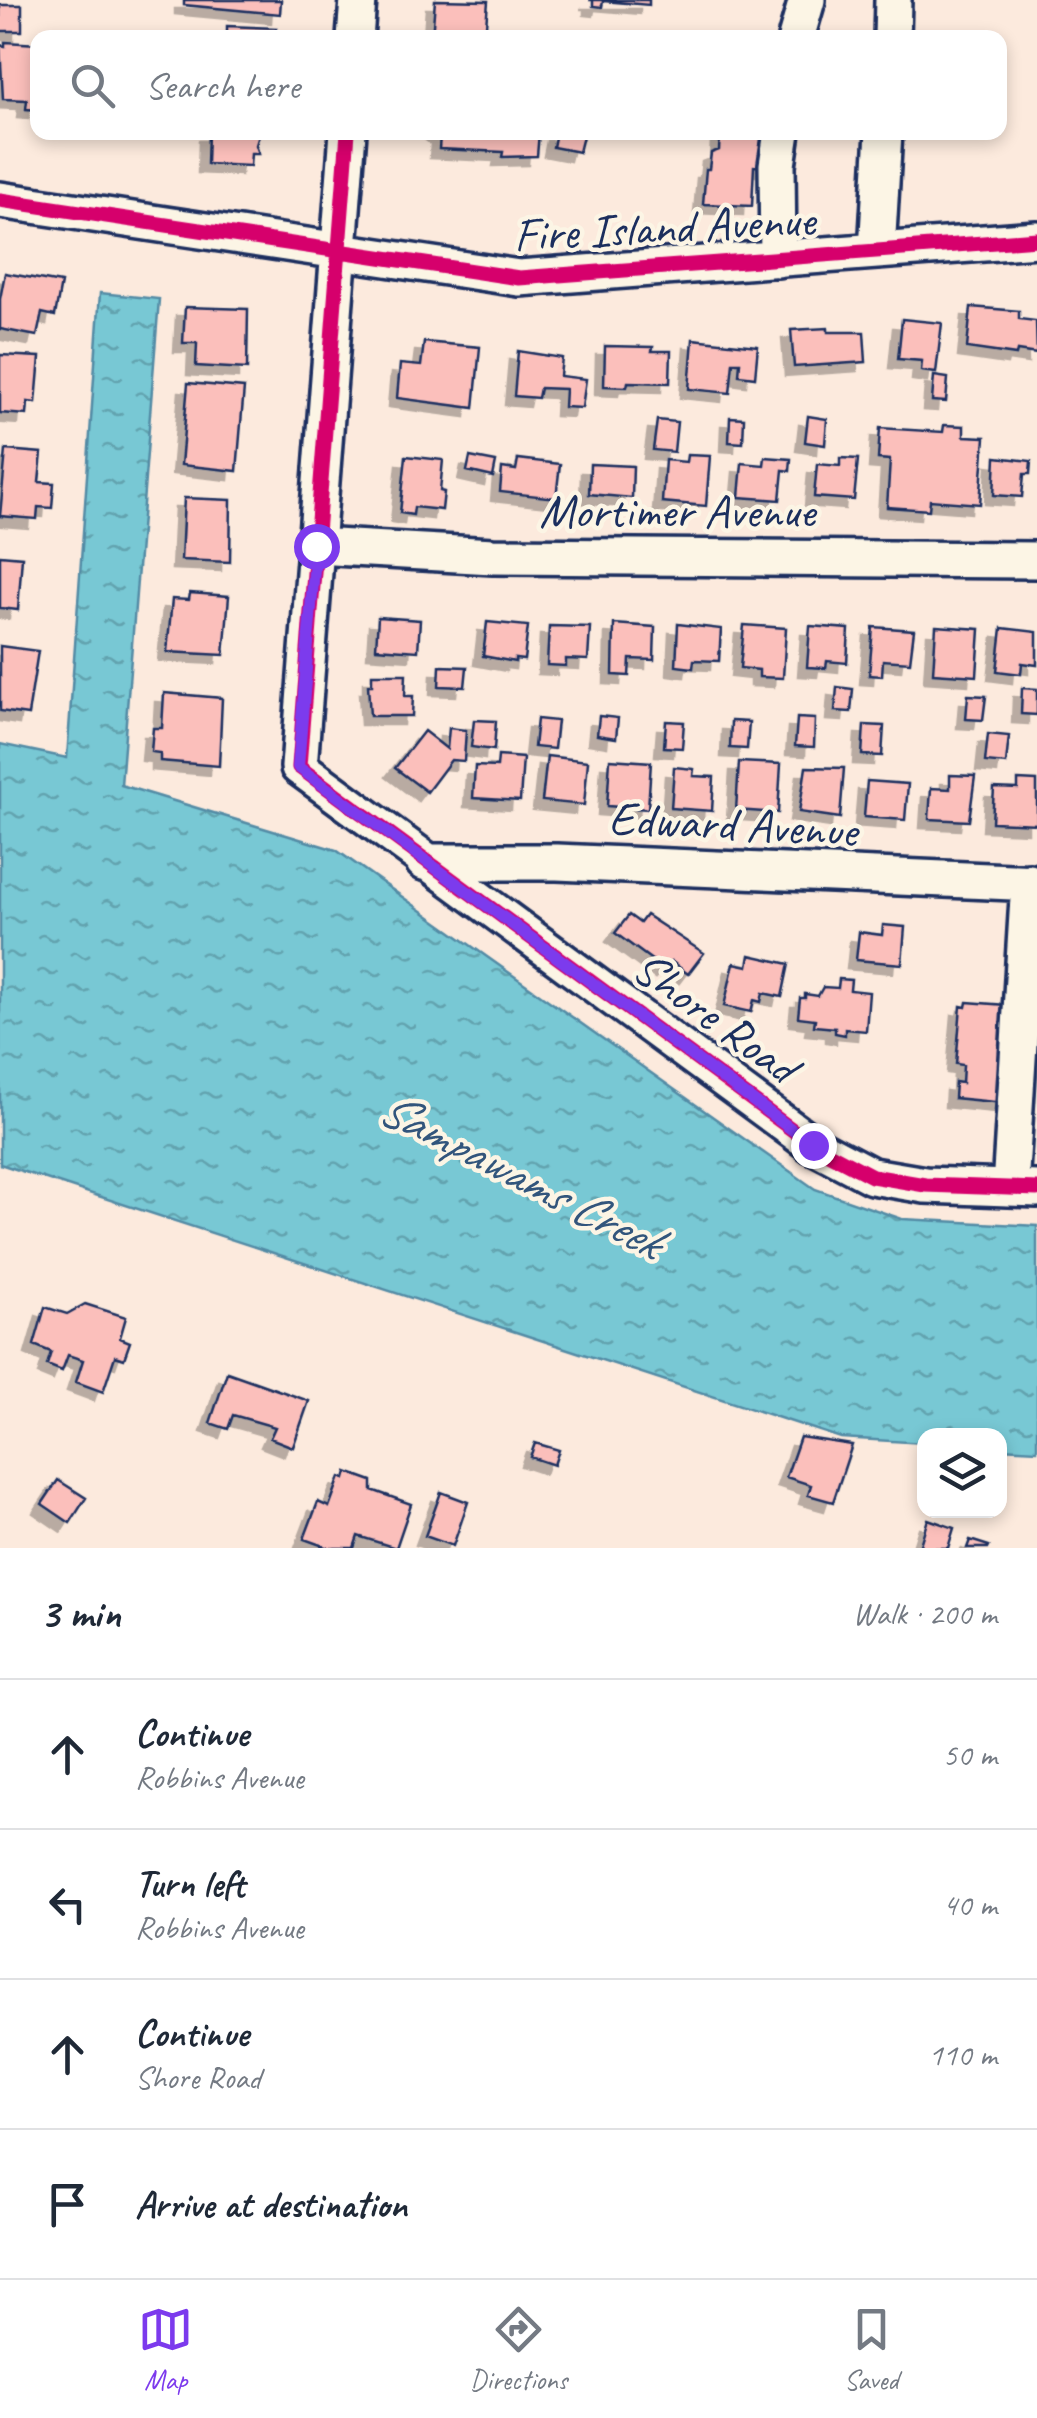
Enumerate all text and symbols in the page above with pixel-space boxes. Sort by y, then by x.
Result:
search box [30,30,1007,140]
icon: search [65,58,120,113]
text: Search here [145,62,300,109]
street label: Fire Island Avenue [512,189,820,265]
street label: Mortimer Avenue [539,481,818,541]
route start [294,524,340,570]
street label: Edward Avenue [607,788,862,861]
street label: Shore Road [621,937,814,1100]
water label: Sampawams Creek [369,1076,679,1276]
route end [791,1123,837,1169]
map controls [917,1428,1007,1518]
button: layers [917,1428,1007,1518]
text: 3 min [40,1587,120,1640]
text: Walk · 200 m [853,1593,997,1634]
text: Continue [135,1710,249,1757]
icon: ahead [40,1727,95,1782]
text: 50 m [943,1734,997,1775]
text: Robbins Avenue [135,1757,304,1798]
text: Turn left [135,1860,245,1907]
icon: left [40,1877,95,1932]
text: 40 m [943,1884,997,1925]
text: Robbins Avenue [135,1907,304,1948]
text: Continue [135,2010,249,2057]
icon: ahead [40,2027,95,2082]
text: 110 m [928,2034,997,2075]
text: Shore Road [135,2057,261,2098]
icon: arrive [40,2177,95,2232]
text: Arrive at destination [135,2181,407,2228]
tab: Map [138,2302,193,2397]
tab: Directions [470,2302,567,2397]
tab: Saved [844,2302,899,2397]

